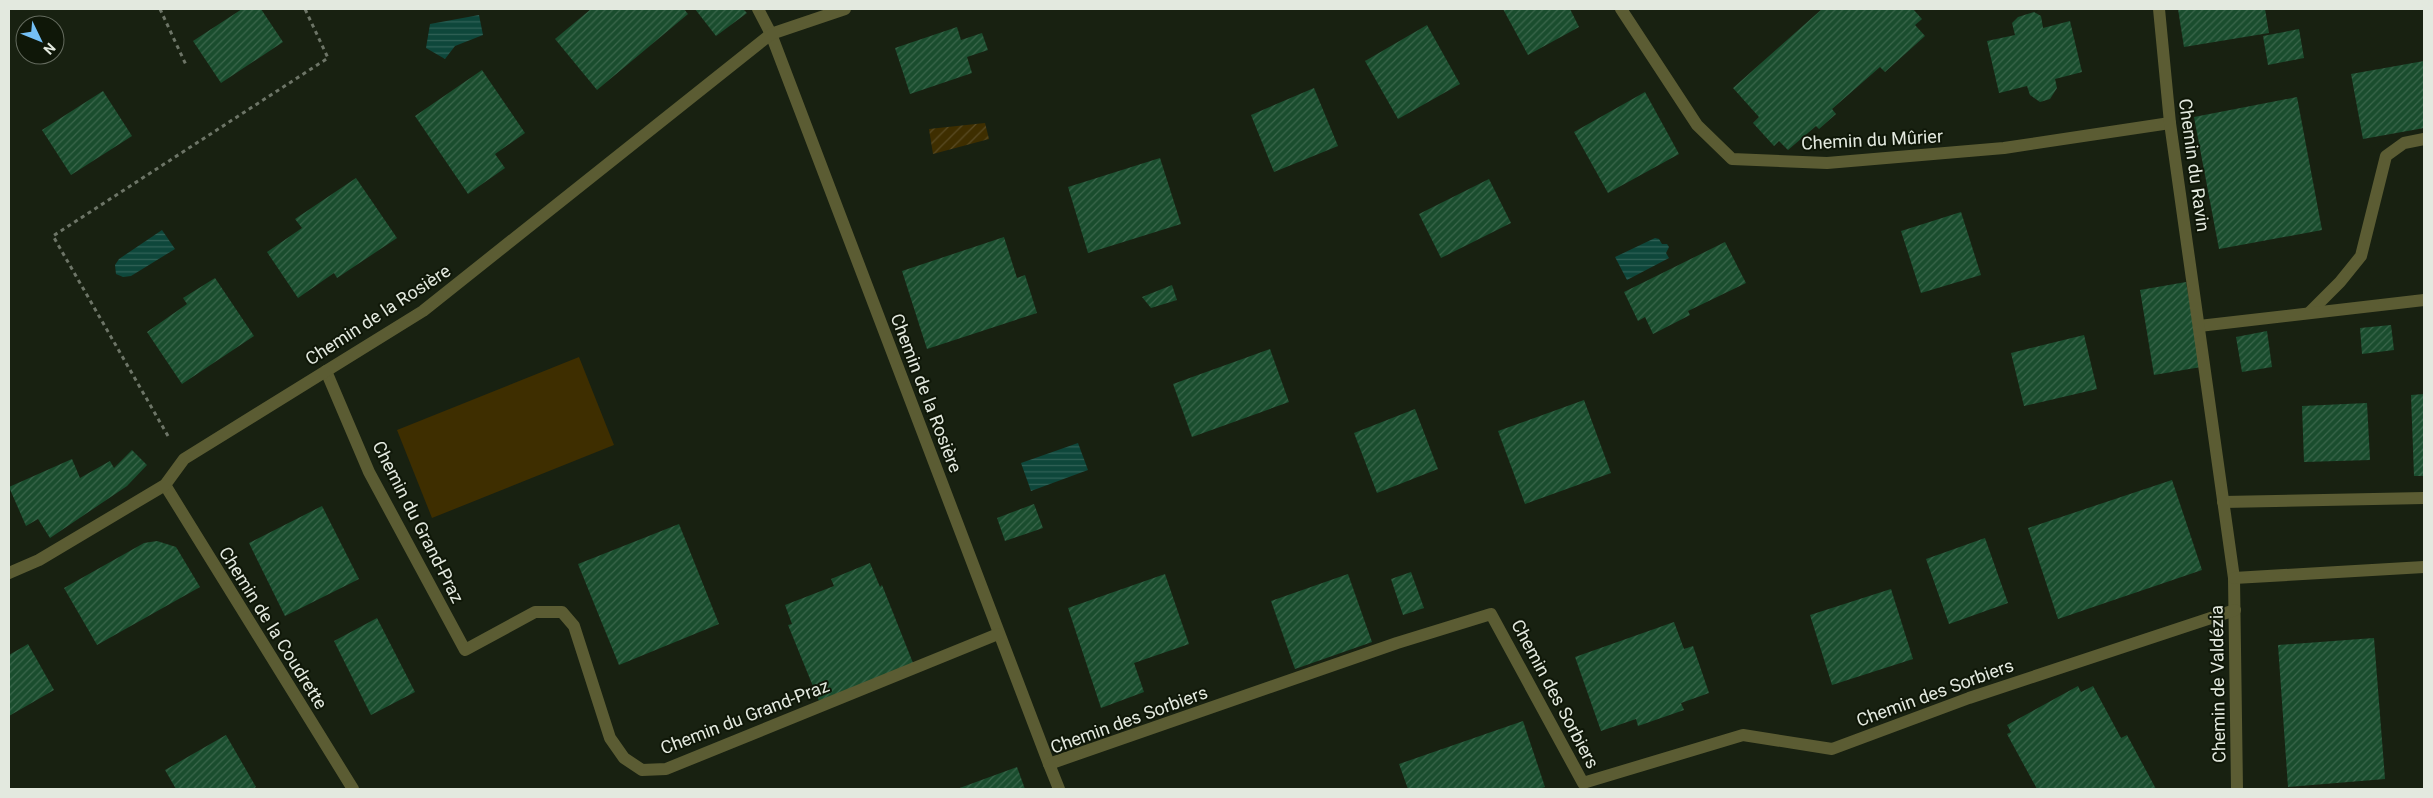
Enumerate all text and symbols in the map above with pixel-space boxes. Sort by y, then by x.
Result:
north arrow [15,15,65,65]
text: N [40,40,59,58]
street label: Chemin du Ravin [2175,97,2214,233]
street label: Chemin du Mûrier [1800,125,1943,154]
street label: Chemin de la Rosière [301,260,454,369]
street label: Chemin de la Rosière [886,310,966,475]
street label: Chemin du Grand-Praz [368,437,468,606]
street label: Chemin de la Coudrette [215,543,332,713]
street label: Chemin de Valdézia [2206,605,2229,763]
street label: Chemin des Sorbiers [1507,616,1604,772]
street label: Chemin des Sorbiers [1853,654,2016,731]
street label: Chemin du Grand-Praz [658,675,832,758]
street label: Chemin des Sorbiers [1047,681,1210,758]

